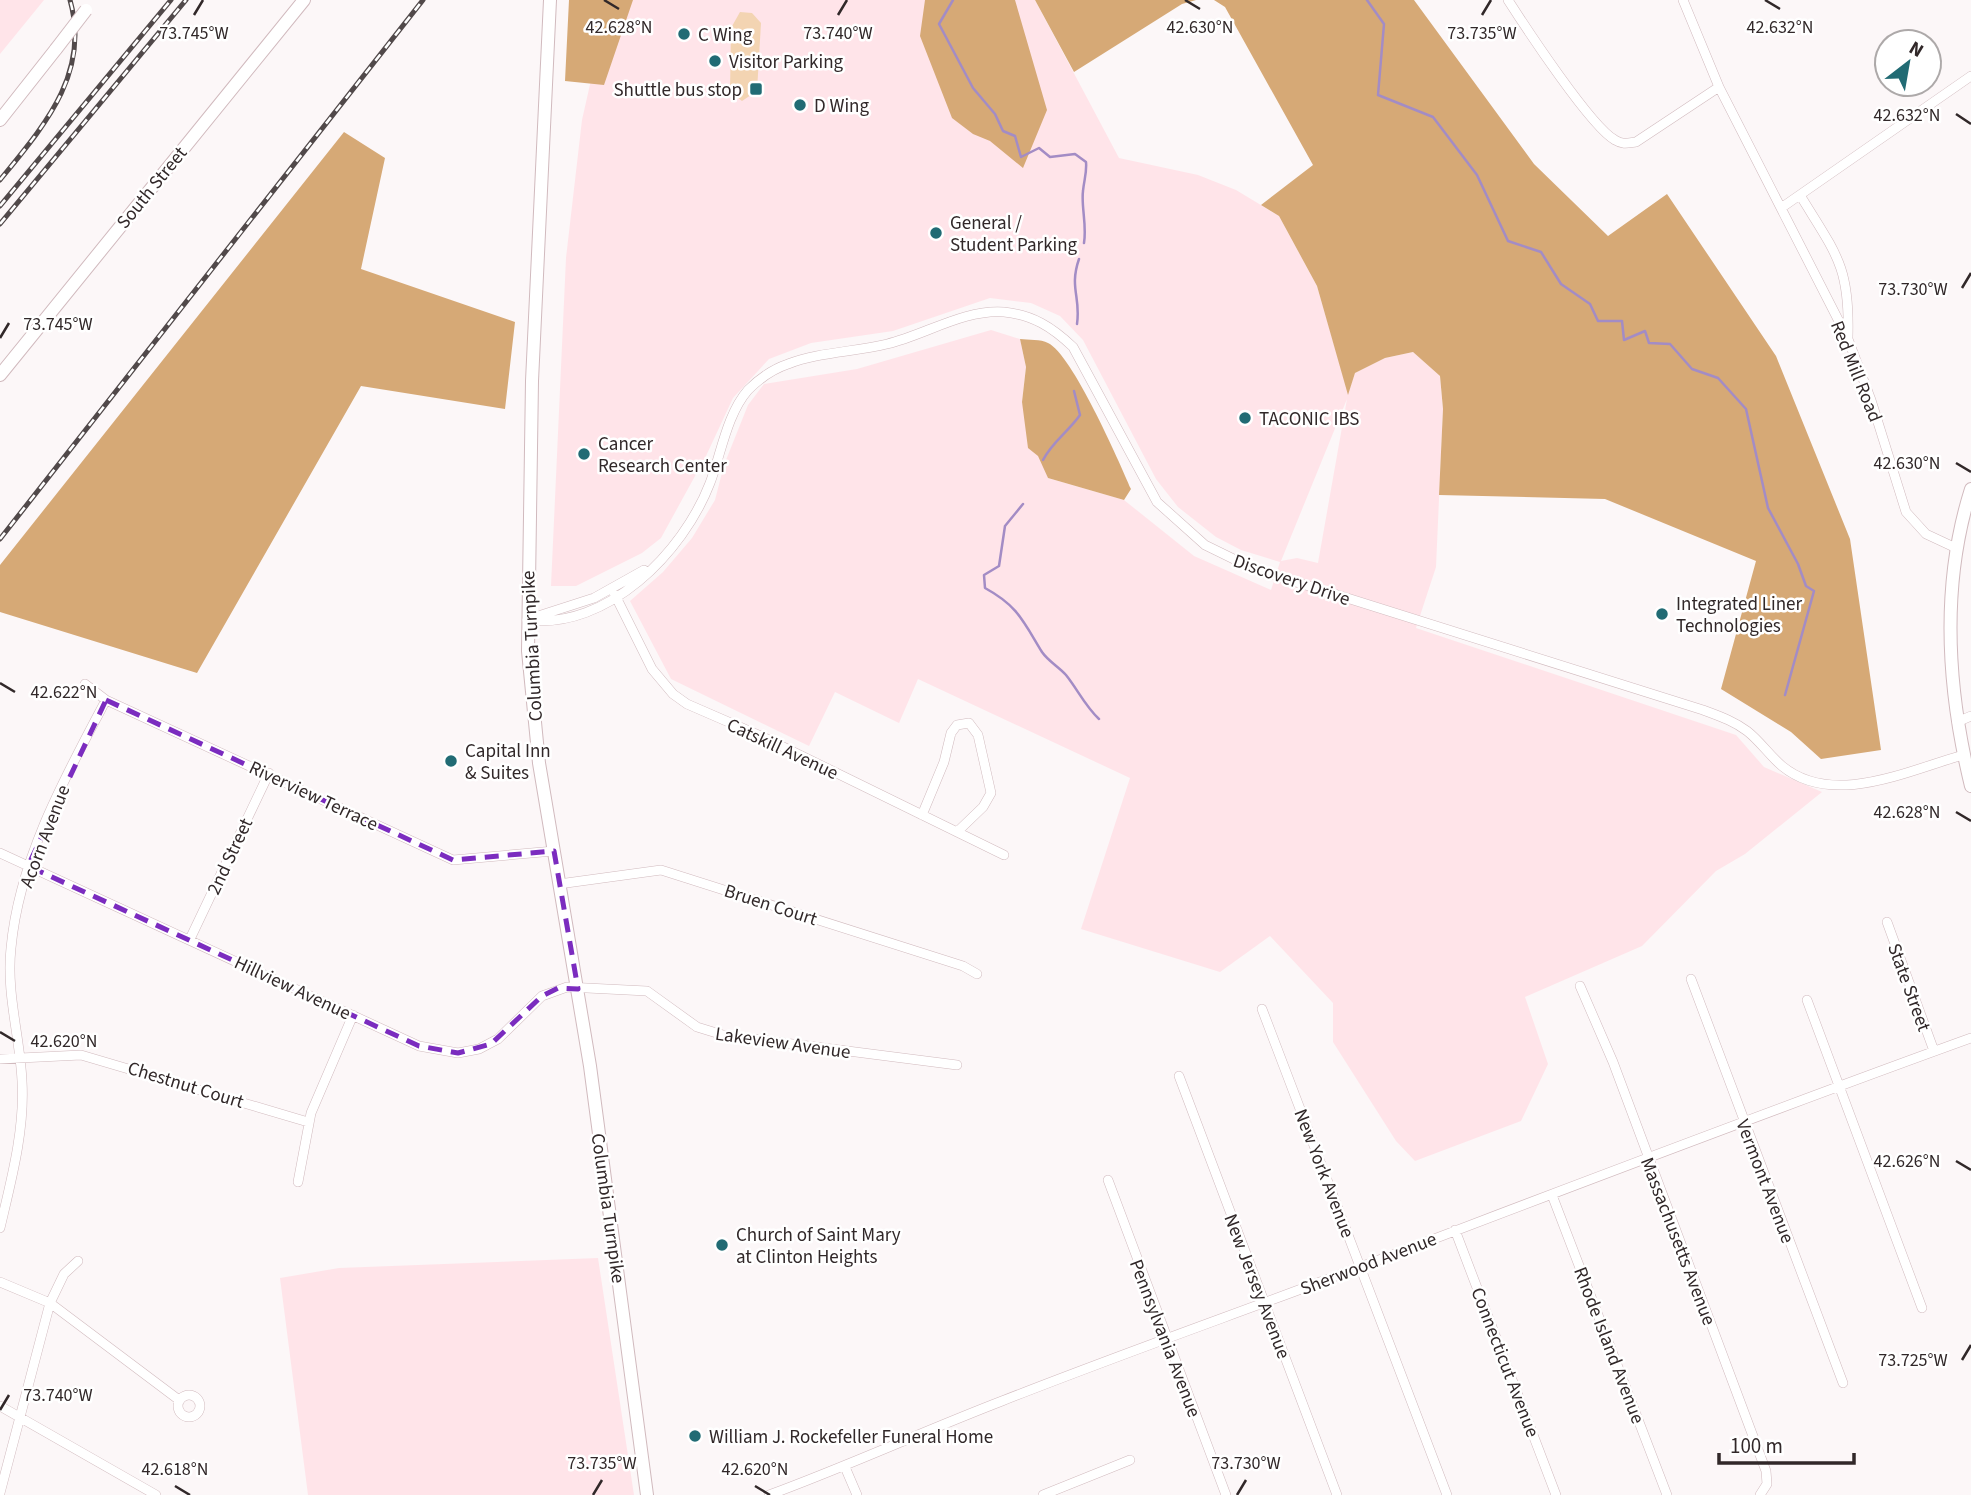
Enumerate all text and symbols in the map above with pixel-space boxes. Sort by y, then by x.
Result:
text: 42.628°N [586,15,652,40]
text: 42.630°N [1167,15,1233,40]
text: 42.632°N [1747,15,1813,40]
text: 73.745°W [159,21,229,46]
text: 73.740°W [803,21,873,46]
text: 73.735°W [1447,21,1517,46]
place label: C Wing [698,22,753,49]
marker: C Wing [676,26,692,42]
north arrow [1873,28,1943,98]
text: N [1904,35,1928,65]
place label: Visitor Parking [729,49,844,76]
marker: Visitor Parking [707,53,723,69]
place label: Shuttle bus stop [613,77,742,104]
marker: Shuttle bus stop [748,81,764,97]
place label: D Wing [814,93,869,120]
marker: D Wing [792,97,808,113]
text: 42.632°N [1874,103,1940,128]
street label: South Street [111,141,194,235]
place label: General / Student Parking [950,210,1078,259]
marker: General / Student Parking [928,225,944,241]
text: 73.730°W [1878,277,1948,302]
text: 73.745°W [23,312,93,337]
street label: Red Mill Road [1823,317,1888,426]
place label: TACONIC IBS [1259,406,1359,433]
marker: TACONIC IBS [1237,410,1253,426]
place label: Cancer Research Center [598,431,727,480]
marker: Cancer Research Center [576,446,592,462]
text: 42.630°N [1874,451,1940,476]
street label: Discovery Drive [1229,548,1354,613]
street label: Columbia Turnpike [515,570,550,722]
place label: Integrated Liner Technologies [1676,591,1802,640]
marker: Integrated Liner Technologies [1654,606,1670,622]
text: 42.622°N [31,680,97,705]
street label: Catskill Avenue [722,712,843,787]
place label: Capital Inn & Suites [465,738,551,787]
marker: Capital Inn & Suites [443,753,459,769]
street label: Riverview Terrace [244,755,382,838]
street label: Acorn Avenue [13,781,77,892]
text: 42.628°N [1874,800,1940,825]
street label: 2nd Street [201,813,260,899]
street label: Bruen Court [721,878,821,933]
street label: State Street [1880,940,1937,1036]
street label: Hillview Avenue [230,950,355,1027]
street label: Lakeview Avenue [713,1021,852,1066]
text: 42.620°N [31,1029,97,1054]
street label: Chestnut Court [124,1055,247,1116]
street label: New York Avenue [1287,1105,1361,1242]
street label: Vermont Avenue [1729,1116,1801,1247]
street label: Columbia Turnpike [584,1132,631,1285]
text: 42.626°N [1874,1149,1940,1174]
street label: Massachusetts Avenue [1633,1154,1722,1329]
street label: New Jersey Avenue [1217,1210,1297,1363]
place label: Church of Saint Mary at Clinton Heights [736,1222,901,1271]
street label: Sherwood Avenue [1297,1226,1441,1303]
marker: Church of Saint Mary at Clinton Heights [714,1237,730,1253]
street label: Pennsylvania Avenue [1122,1256,1207,1421]
street label: Rhode Island Avenue [1566,1263,1651,1428]
street label: Connecticut Avenue [1464,1284,1546,1441]
text: 73.725°W [1878,1348,1948,1373]
text: 73.740°W [23,1383,93,1408]
scale bar [1719,1422,1854,1466]
place label: William J. Rockefeller Funeral Home [709,1424,993,1451]
marker: William J. Rockefeller Funeral Home [687,1428,703,1444]
text: 100 m [1730,1431,1783,1461]
text: 73.735°W [567,1451,637,1476]
text: 73.730°W [1211,1451,1281,1476]
text: 42.618°N [142,1457,208,1482]
text: 42.620°N [722,1457,788,1482]

